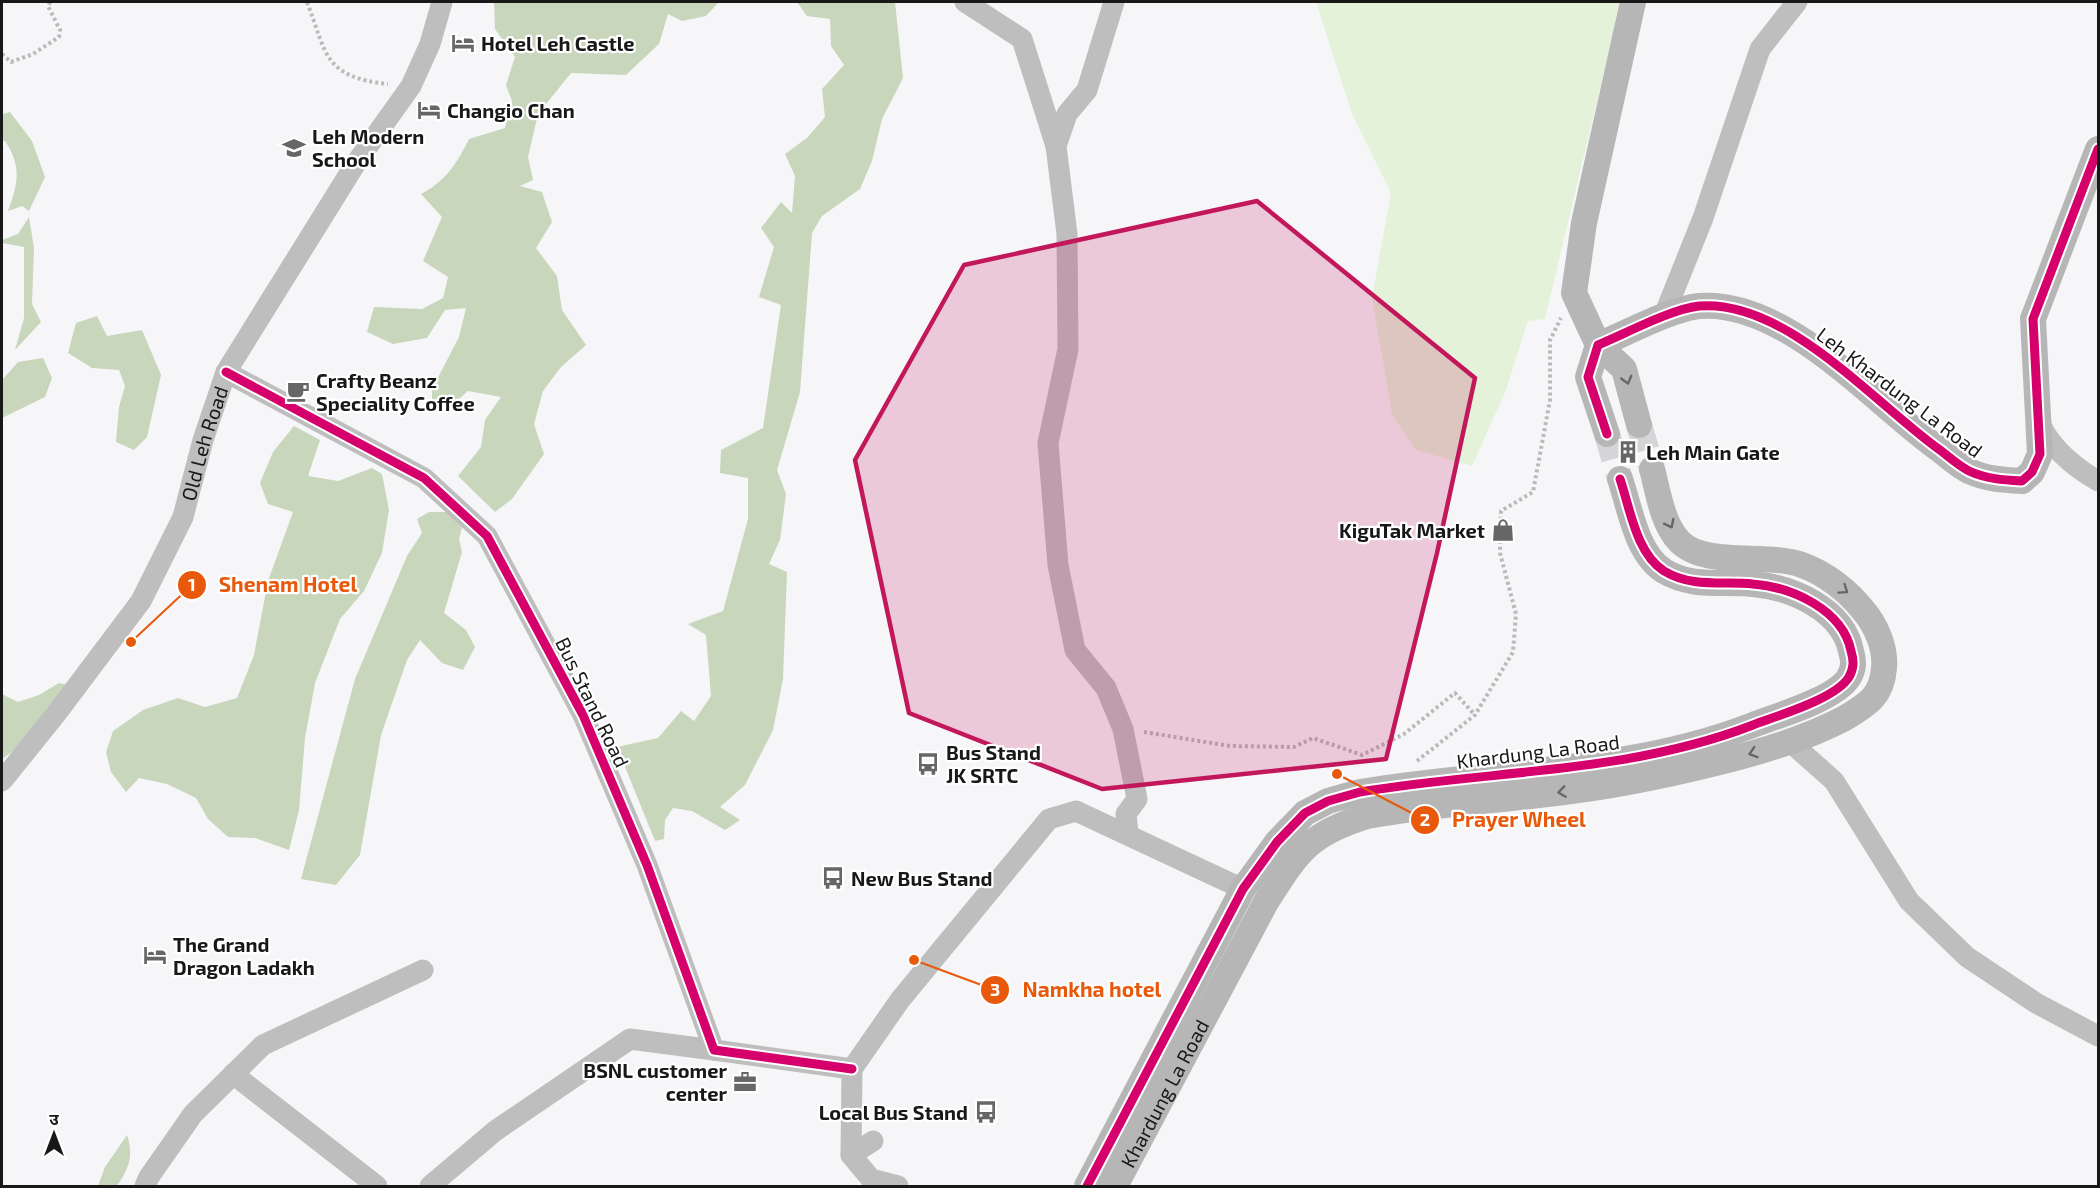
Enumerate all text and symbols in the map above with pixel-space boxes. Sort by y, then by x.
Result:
hotel icon: Hotel Leh Castle [450,30,476,56]
place label: Hotel Leh Castle [481,31,635,55]
hotel icon: Changio Chan [416,97,442,123]
place label: Changio Chan [447,98,575,122]
place label: Leh Modern School [312,124,424,171]
school or university icon: Leh Modern School [281,135,307,161]
street label: Leh Khardung La Road [1812,322,1988,462]
place label: Crafty Beanz Speciality Coffee [316,368,475,416]
one-way arrow [1620,374,1632,385]
cafe icon: Crafty Beanz Speciality Coffee [285,378,311,404]
street label: Old Leh Road [176,383,232,503]
building icon: Leh Main Gate [1615,439,1641,465]
place label: Leh Main Gate [1646,440,1780,464]
shop icon: KiguTak Market [1490,517,1516,543]
place label: KiguTak Market [1339,518,1485,542]
one-way arrow [1663,518,1674,529]
callout: Shenam Hotel [177,565,370,604]
text: Shenam Hotel [219,571,357,596]
text: 1 [188,573,196,595]
one-way arrow [1837,583,1848,594]
street label: Bus Stand Road [551,633,635,771]
street label: Khardung La Road [1455,729,1621,773]
place label: Bus Stand JK SRTC [946,740,1041,787]
one-way arrow [1748,746,1759,759]
bus stop icon: Bus Stand JK SRTC [915,751,941,777]
one-way arrow [1558,786,1567,798]
callout: Prayer Wheel [1410,800,1599,839]
text: Prayer Wheel [1452,806,1586,832]
text: 2 [1420,808,1430,830]
bus stop icon: New Bus Stand [820,865,846,891]
place label: New Bus Stand [851,866,992,890]
place label: The Grand Dragon Ladakh [173,932,315,979]
hotel icon: The Grand Dragon Ladakh [142,942,168,968]
callout: Namkha hotel [980,971,1173,1010]
text: Namkha hotel [1023,976,1162,1001]
text: 3 [990,978,1000,1000]
street label: Khardung La Road [1115,1015,1213,1171]
place label: BSNL customer center [583,1058,727,1105]
office icon: BSNL customer center [732,1069,758,1095]
bus stop icon: Local Bus Stand [973,1099,999,1125]
place label: Local Bus Stand [819,1100,968,1124]
north arrow [24,1104,84,1164]
text: उ [49,1109,59,1128]

